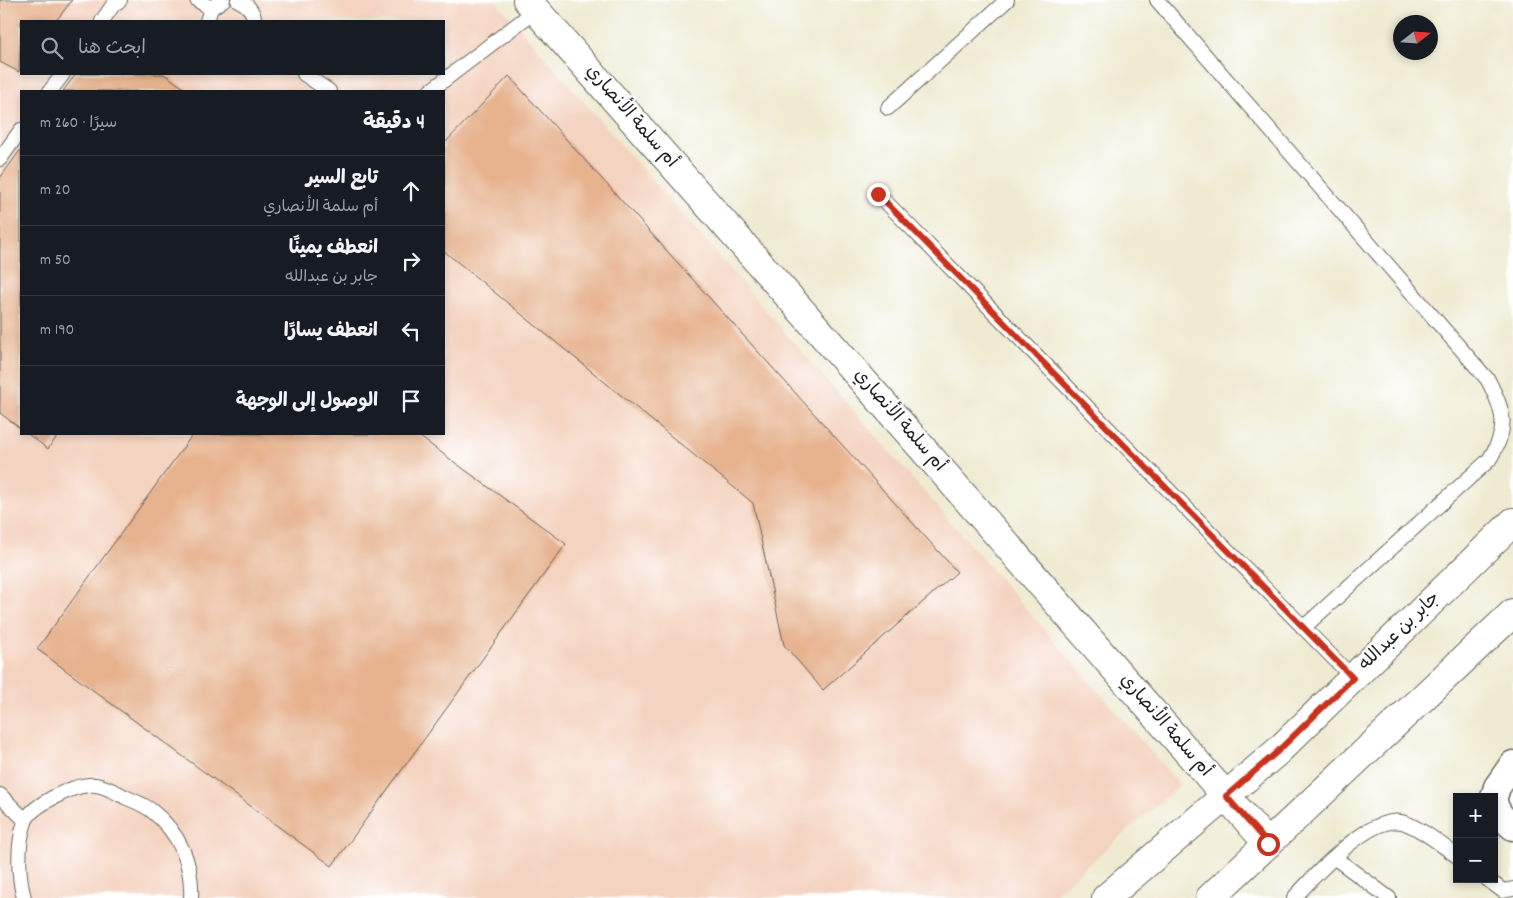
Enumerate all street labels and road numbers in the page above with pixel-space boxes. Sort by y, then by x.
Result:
street label: أم سلمة الأنصاري [579,59,685,174]
street label: أم سلمة الأنصاري [847,363,953,478]
street label: جابر بن عبدالله [1354,587,1446,677]
street label: أم سلمة الأنصاري [1113,668,1219,783]

